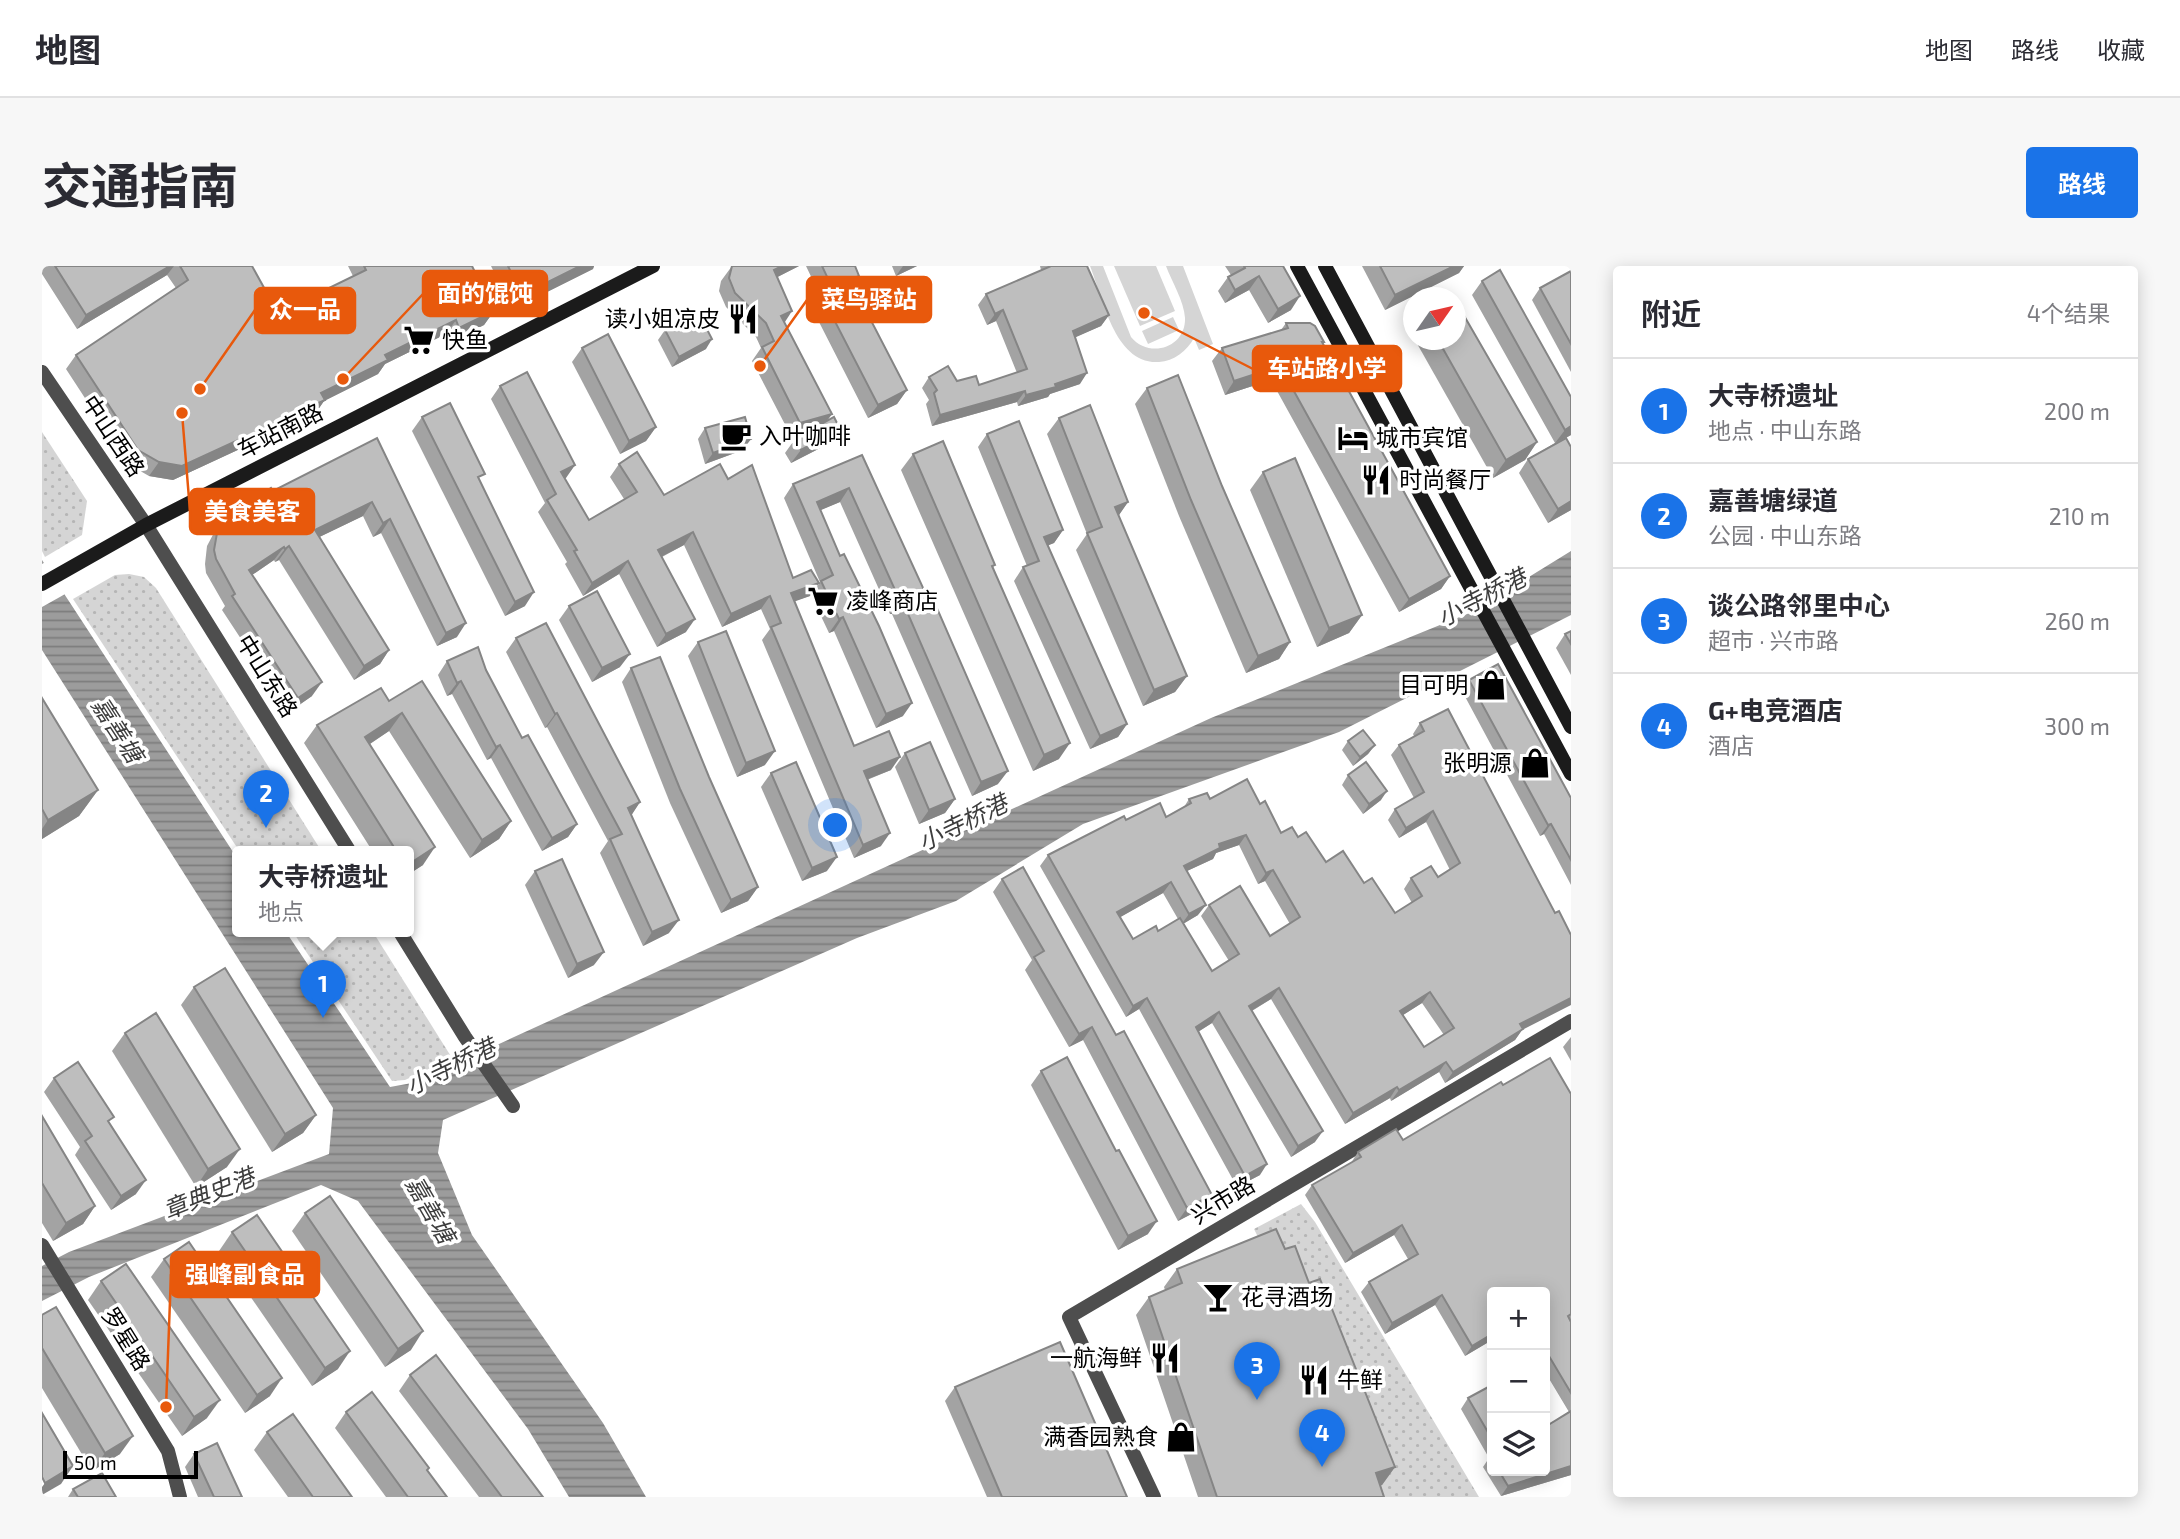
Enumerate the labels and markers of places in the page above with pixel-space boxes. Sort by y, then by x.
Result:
callout: 面的馄饨 [423,271,547,316]
callout: 菜鸟驿站 [807,277,931,322]
callout: 众一品 [255,288,355,333]
restaurant icon: 读小姐凉皮 [726,302,760,336]
place label: 读小姐凉皮 [605,304,720,332]
supermarket icon: 快鱼 [402,323,436,357]
place label: 快鱼 [442,325,488,353]
callout: 车站路小学 [1253,346,1401,391]
cafe icon: 入叶咖啡 [719,419,753,453]
place label: 入叶咖啡 [759,421,851,449]
hotel icon: 城市宾馆 [1336,421,1370,455]
place label: 城市宾馆 [1376,423,1468,451]
restaurant icon: 时尚餐厅 [1359,463,1393,497]
place label: 时尚餐厅 [1399,465,1491,493]
callout: 美食美客 [190,489,314,534]
supermarket icon: 凌峰商店 [806,584,840,618]
place label: 凌峰商店 [846,586,938,614]
shop icon: 目可明 [1474,668,1508,702]
place label: 目可明 [1399,670,1468,698]
shop icon: 张明源 [1518,746,1552,780]
place label: 张明源 [1443,748,1512,776]
pin: 2 [243,770,289,828]
pin: 1 [300,960,346,1018]
callout: 强峰副食品 [171,1252,319,1297]
bar icon: 花寻酒场 [1201,1280,1235,1314]
place label: 花寻酒场 [1241,1282,1333,1310]
restaurant icon: 一航海鲜 [1148,1341,1182,1375]
pin: 3 [1234,1342,1280,1400]
place label: 一航海鲜 [1050,1343,1142,1371]
restaurant icon: 牛鲜 [1297,1363,1331,1397]
place label: 牛鲜 [1337,1365,1383,1393]
pin: 4 [1299,1409,1345,1467]
shop icon: 满香园熟食 [1164,1420,1198,1454]
place label: 满香园熟食 [1043,1422,1158,1450]

